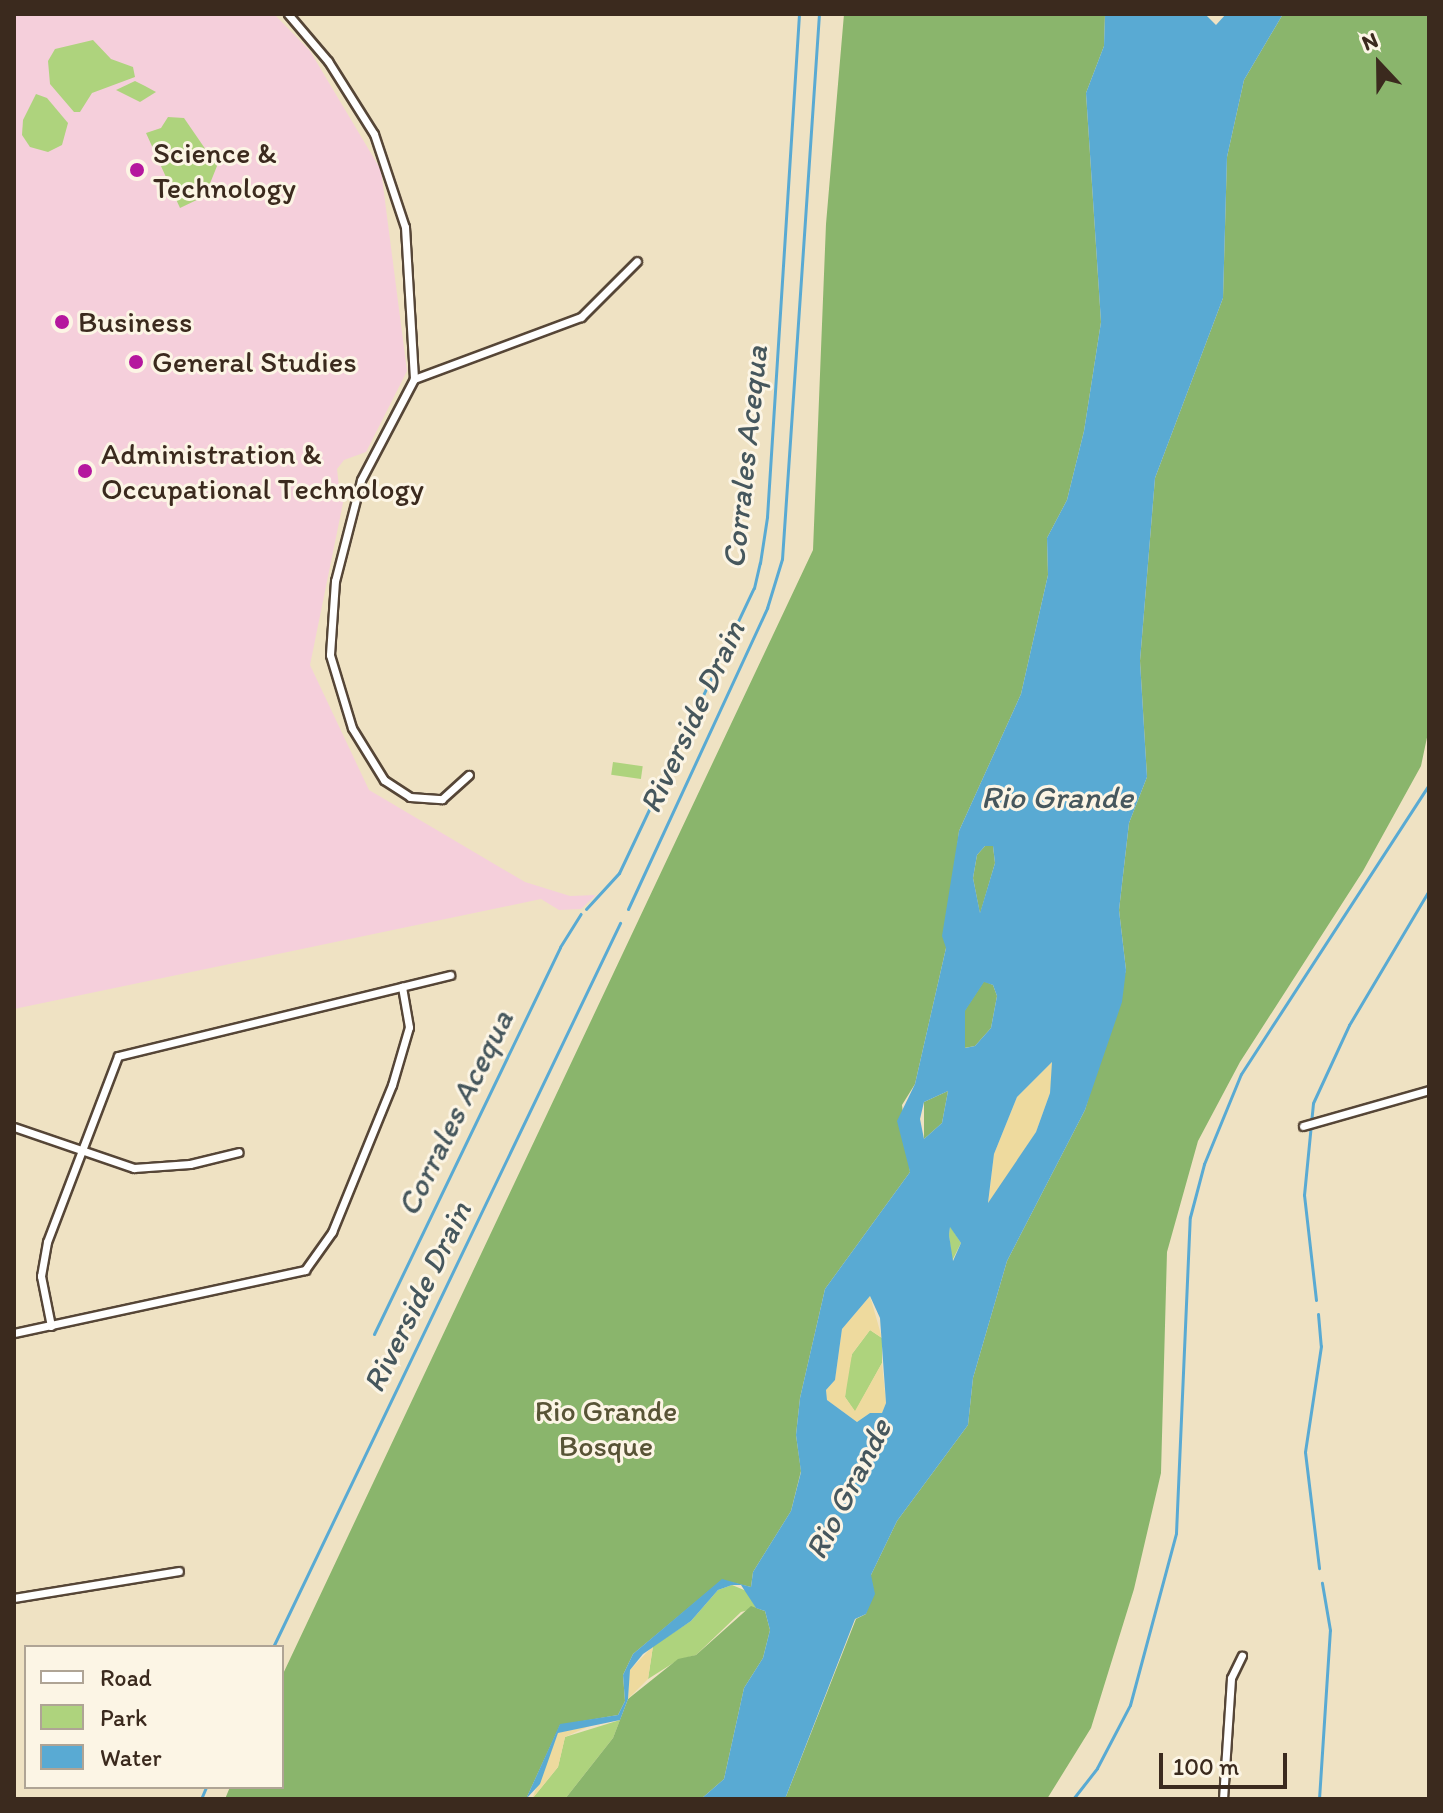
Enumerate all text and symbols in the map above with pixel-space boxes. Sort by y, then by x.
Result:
north arrow [1339,24,1419,104]
text: N [1358,26,1382,57]
place label: Science & Technology [153,135,296,206]
marker: Science & Technology [128,161,146,179]
place label: Business [78,304,192,340]
marker: Business [53,313,71,331]
water label: Corrales Acequa [714,343,776,571]
place label: General Studies [152,344,357,380]
marker: General Studies [127,353,145,371]
place label: Administration & Occupational Technology [101,436,421,506]
marker: Administration & Occupational Technology [76,462,94,480]
water label: Riverside Drain [631,615,753,819]
water label: Rio Grande [981,778,1133,816]
water label: Corrales Acequa [389,1004,521,1222]
water label: Riverside Drain [354,1195,480,1399]
park label: Rio Grande Bosque [535,1393,677,1464]
water label: Rio Grande [796,1413,900,1565]
legend [24,1645,284,1789]
text: Road [100,1663,152,1692]
text: Park [100,1703,147,1732]
scale bar [1163,1737,1291,1787]
text: Water [100,1743,162,1772]
text: 100 m [1173,1752,1239,1781]

